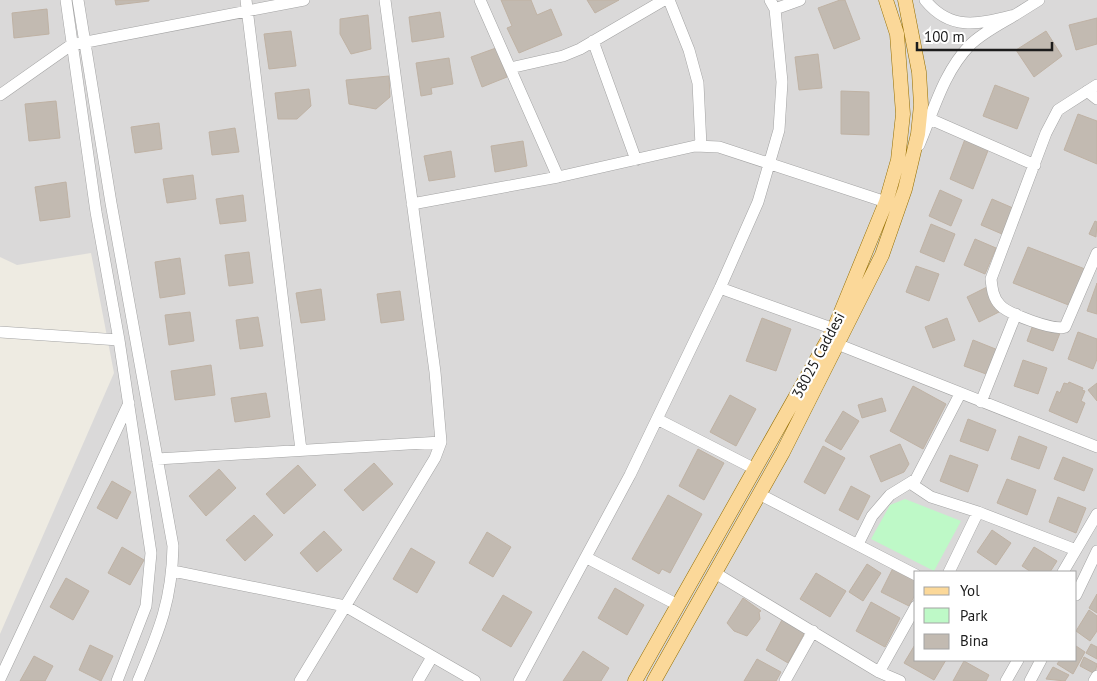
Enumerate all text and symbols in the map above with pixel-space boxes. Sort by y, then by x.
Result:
scale bar [917,20,1052,52]
text: 100 m [924,27,965,46]
street label: 38025 Caddesi [787,309,849,401]
legend [914,571,1077,661]
text: Yol [960,581,980,600]
text: Park [960,606,988,625]
text: Bina [960,631,988,650]

